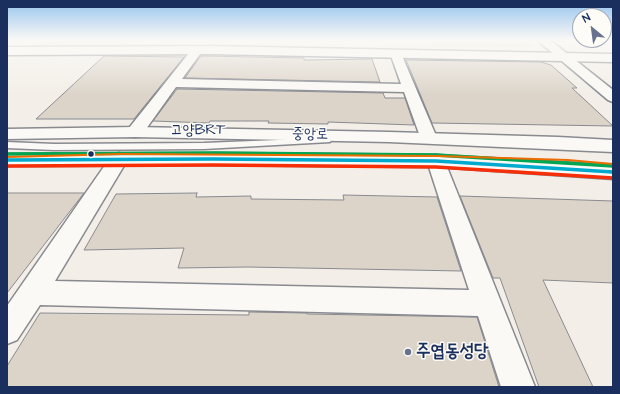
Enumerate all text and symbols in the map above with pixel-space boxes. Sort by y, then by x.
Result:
north arrow [572,8,612,48]
text: N [580,10,593,26]
street label: 고양BRT [170,122,226,140]
street label: 중앙로 [292,126,328,144]
unlabelled marker [86,149,96,159]
place label: 주엽동성당 [416,341,488,363]
marker: 주엽동성당 [403,347,413,357]

